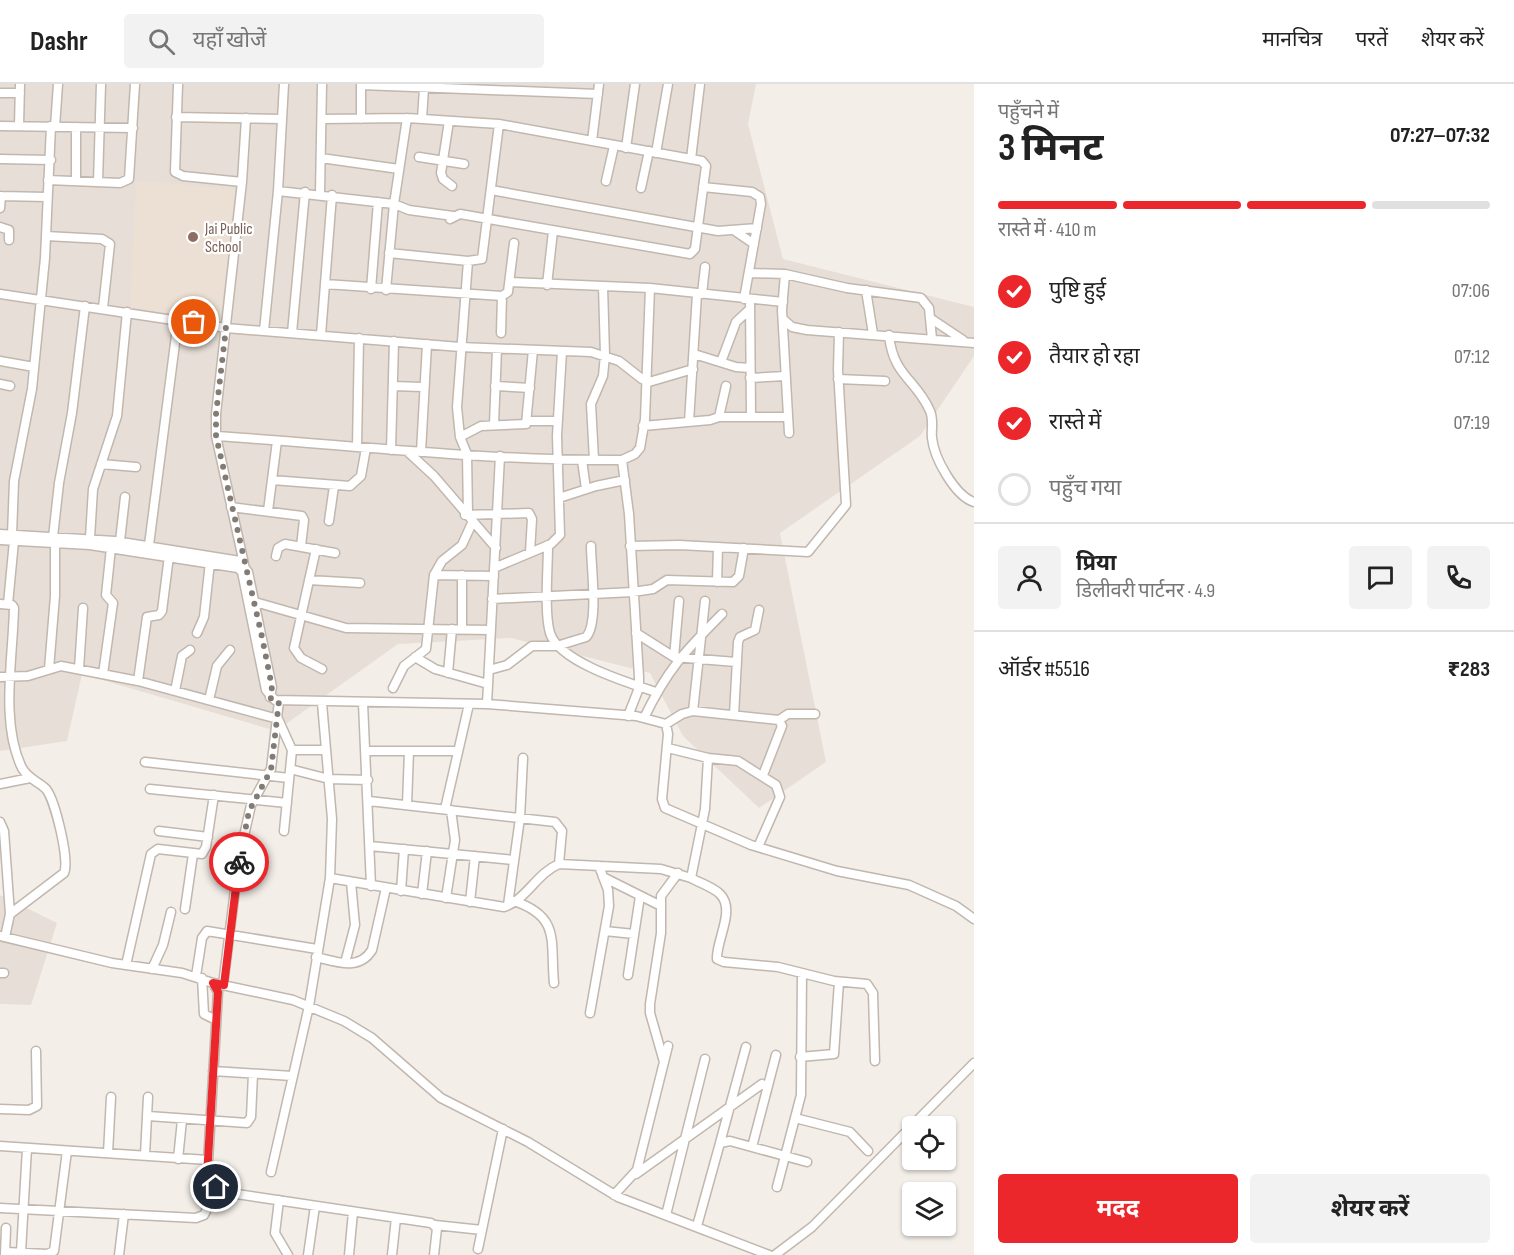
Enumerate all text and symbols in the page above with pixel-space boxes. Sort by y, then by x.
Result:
search box [124,14,544,68]
text: Dashr [30,25,88,58]
icon: search [145,25,178,58]
text: यहाँ खोजें [193,27,266,54]
text: मानचित्र [1262,27,1322,52]
text: परतें [1355,27,1388,52]
text: शेयर करें [1421,27,1484,52]
text: पहुँचने में [998,100,1059,124]
text: 07:27–07:32 [1390,122,1490,149]
text: 3 मिनट [998,125,1103,172]
text: रास्ते में · 410 m [998,218,1096,242]
place label: Jai Public School [204,220,253,257]
marker: Jai Public School [186,230,200,244]
icon: check [998,275,1031,308]
text: पुष्टि हुई [1049,277,1106,304]
text: 07:06 [1452,279,1490,303]
pin [168,296,219,347]
icon: bag [177,305,210,338]
icon: check [998,341,1031,374]
text: तैयार हो रहा [1049,343,1140,370]
text: 07:12 [1454,345,1490,369]
icon: check [998,407,1031,440]
text: रास्ते में [1049,409,1101,436]
text: 07:19 [1454,411,1490,435]
text: पहुँच गया [1049,475,1122,502]
button: person [998,546,1061,609]
button: chat [1349,546,1412,609]
button: phone [1427,546,1490,609]
text: प्रिया [1076,550,1116,577]
text: डिलीवरी पार्टनर · 4.9 [1076,579,1215,603]
text: ऑर्डर #5516 [998,656,1090,683]
text: ₹283 [1448,656,1490,683]
courier [209,832,269,892]
icon: bike [223,846,256,879]
map controls [902,1116,956,1236]
button: locate [902,1116,956,1170]
pin [190,1161,241,1212]
icon: home [199,1170,232,1203]
button: मदद [998,1174,1238,1243]
button: शेयर करें [1250,1174,1490,1243]
button: layers [902,1182,956,1236]

